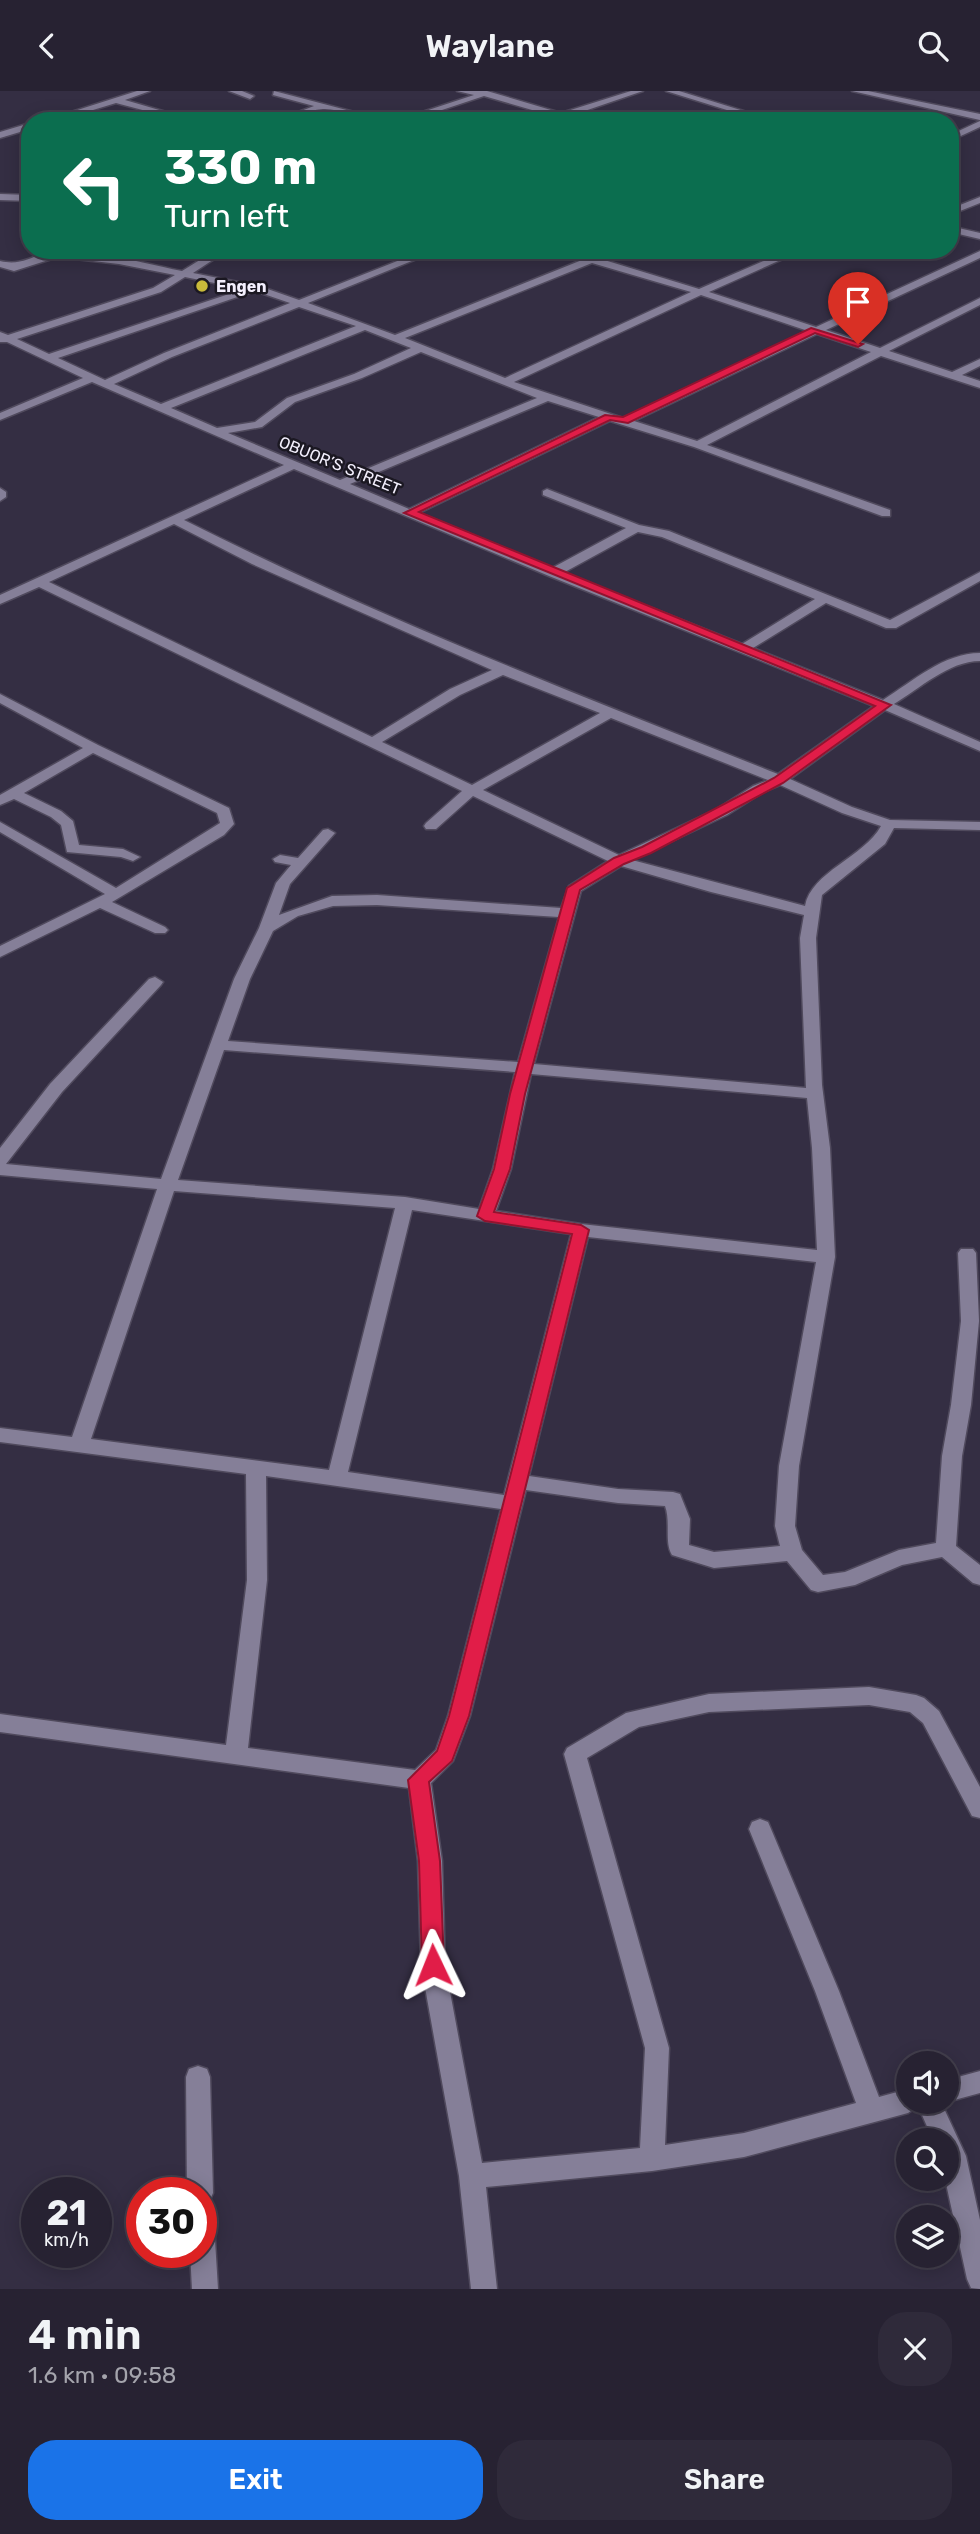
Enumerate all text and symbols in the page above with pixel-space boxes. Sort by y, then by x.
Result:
icon: back [28,27,66,65]
text: Waylane [426,27,554,65]
icon: search [914,27,952,65]
text: 330 m [164,138,317,196]
icon: left [49,140,140,231]
text: Turn left [164,197,289,235]
pin [828,272,888,344]
place label: Engen [216,277,266,296]
marker: Engen [194,278,210,294]
icon: arrive [839,283,877,321]
street label: OBUOR’S STREET [276,432,403,499]
position arrow [396,1928,470,2002]
map controls [896,2051,959,2268]
button: sound [896,2051,959,2114]
button: search [896,2128,959,2191]
speed limit sign: 30 [126,2177,217,2268]
text: 21 [46,2192,87,2234]
button: layers [896,2205,959,2268]
text: km/h [44,2229,89,2251]
text: 4 min [28,2310,142,2360]
button: close [878,2312,952,2386]
text: 1.6 km · 09:58 [28,2361,176,2389]
button: Exit [28,2440,483,2520]
button: Share [497,2440,952,2520]

